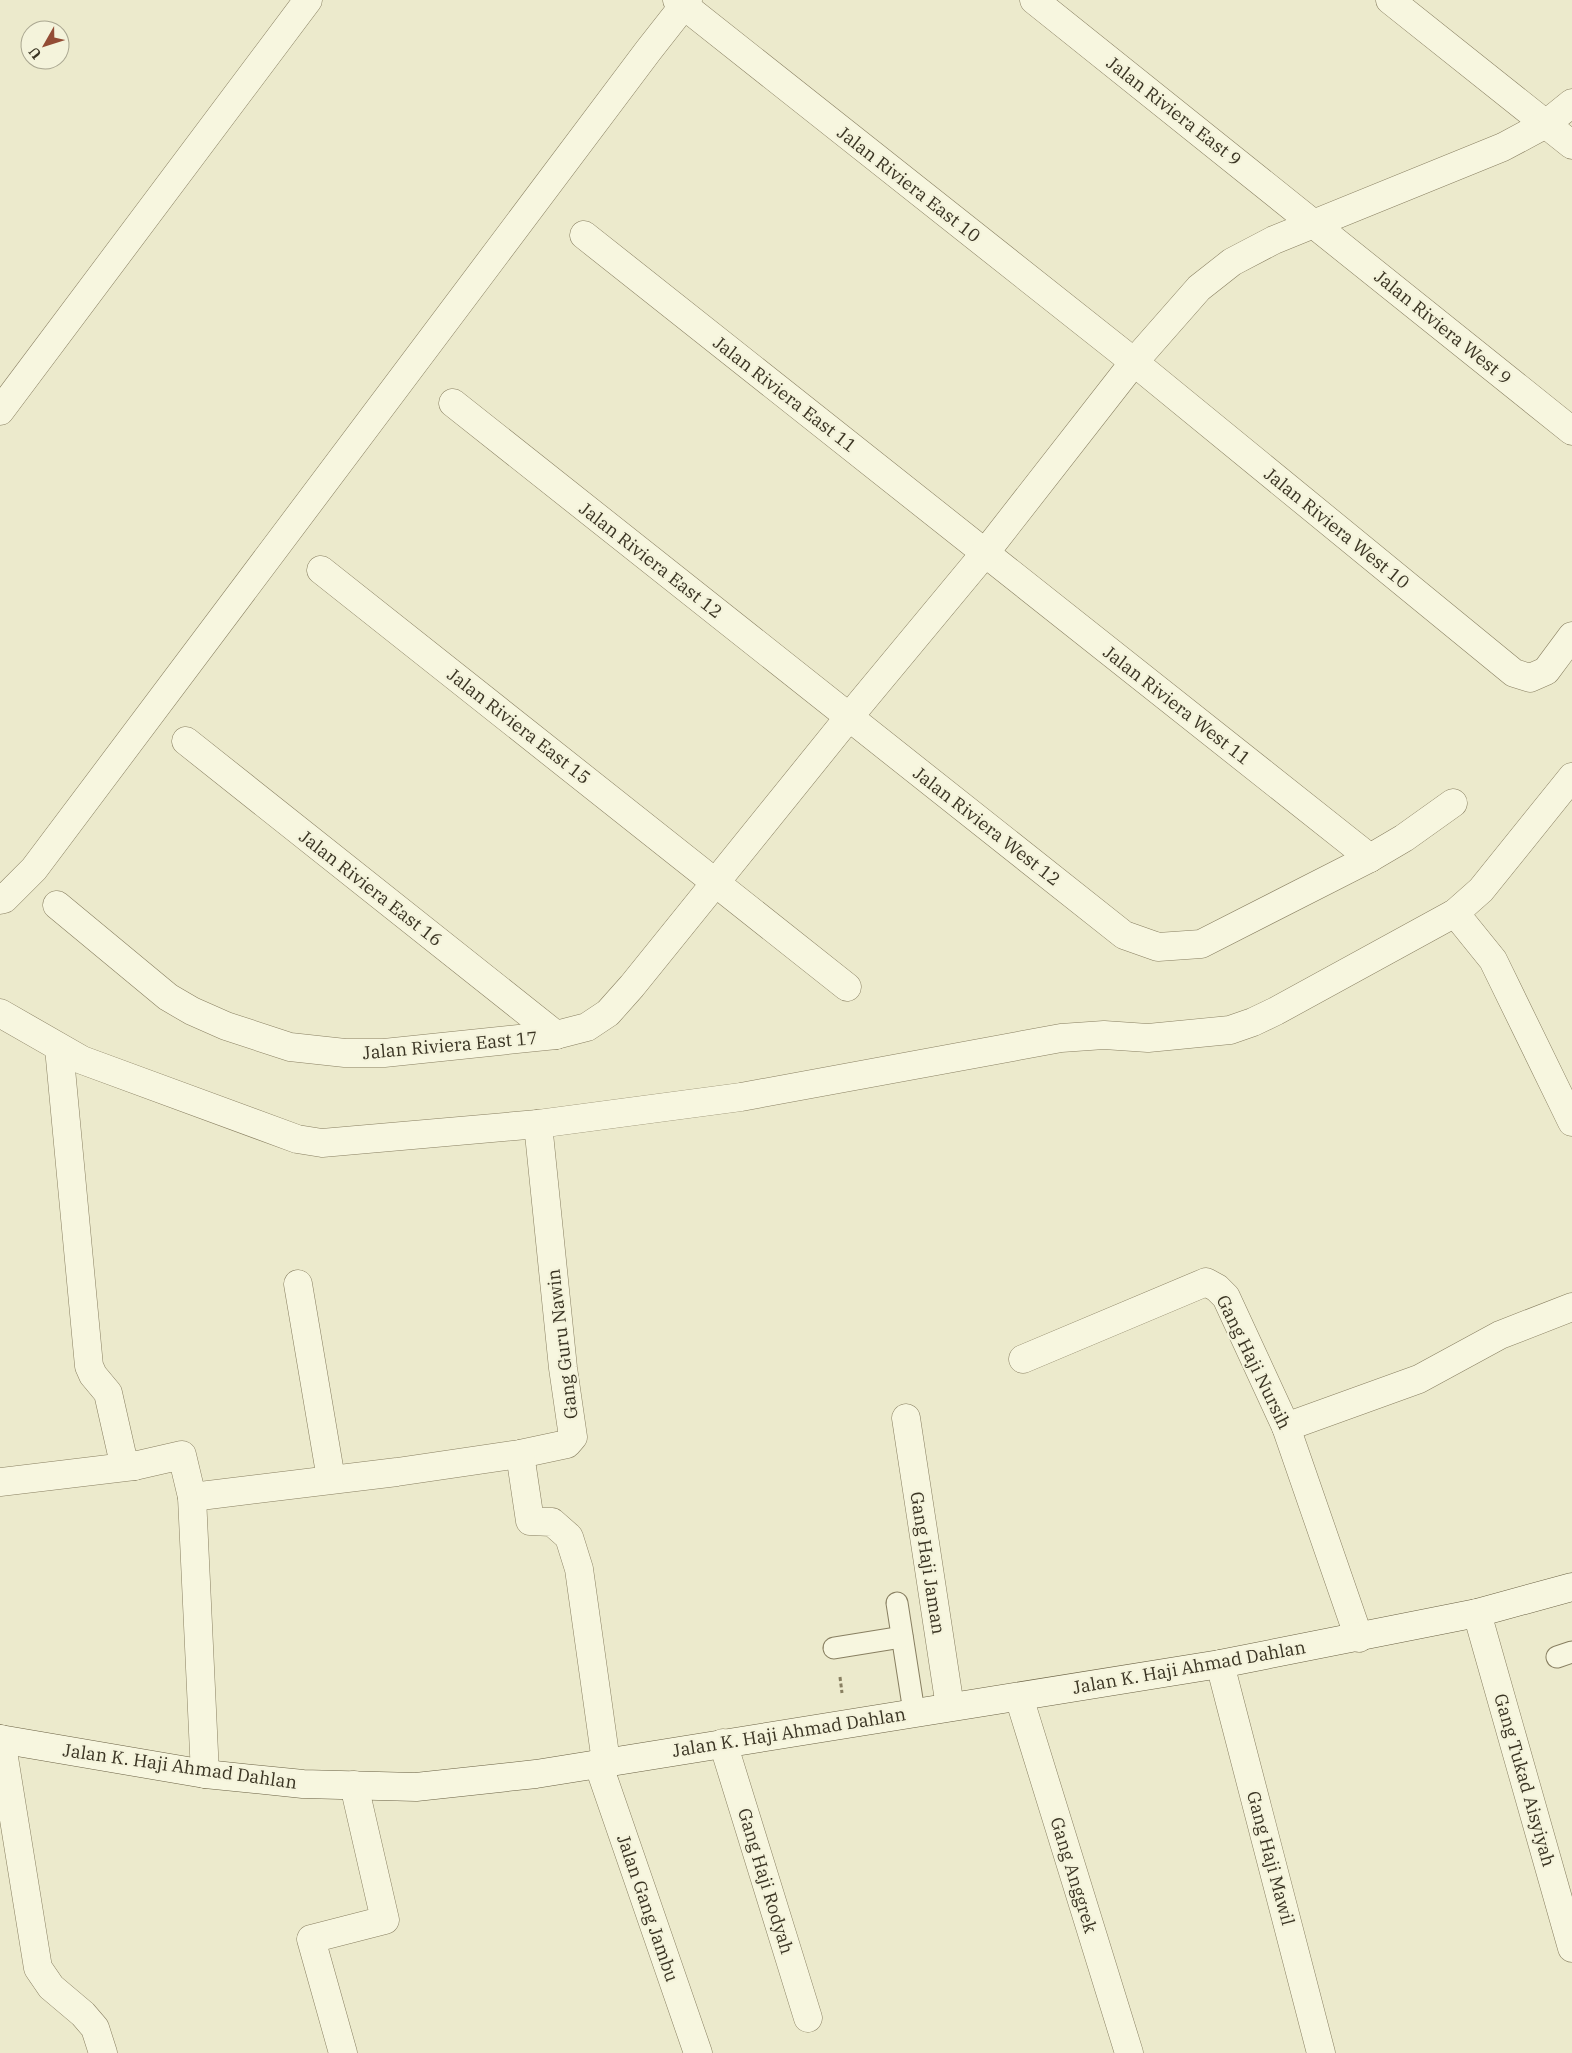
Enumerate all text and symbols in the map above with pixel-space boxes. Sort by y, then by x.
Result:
north arrow [20,20,70,70]
text: U [24,43,45,63]
street label: Jalan Riviera East 9 [1102,51,1246,171]
street label: Jalan Riviera East 10 [833,121,985,247]
street label: Jalan Riviera West 9 [1370,265,1516,389]
street label: Jalan Riviera East 11 [709,331,861,457]
street label: Jalan Riviera West 10 [1260,462,1414,594]
street label: Jalan Riviera East 12 [575,497,727,623]
street label: Jalan Riviera West 11 [1099,640,1255,770]
street label: Jalan Riviera East 15 [443,663,595,789]
street label: Jalan Riviera West 12 [909,761,1065,891]
street label: Jalan Riviera East 16 [295,825,447,951]
street label: Jalan Riviera East 17 [361,1026,539,1064]
street label: Gang Guru Nawin [541,1268,583,1420]
street label: Gang Haji Nursih [1212,1291,1296,1433]
street label: Gang Haji Jaman [905,1490,951,1636]
street label: Jalan K. Haji Ahmad Dahlan [1071,1635,1307,1699]
street label: Gang Tukad Aisyiyah [1489,1691,1561,1869]
street label: Jalan K. Haji Ahmad Dahlan [671,1702,907,1762]
street label: Jalan K. Haji Ahmad Dahlan [61,1738,299,1794]
street label: Gang Haji Mawil [1242,1788,1300,1928]
street label: Gang Haji Rodyah [733,1805,799,1957]
street label: Gang Anggrek [1045,1814,1103,1936]
street label: Jalan Gang Jambu [612,1831,684,1985]

